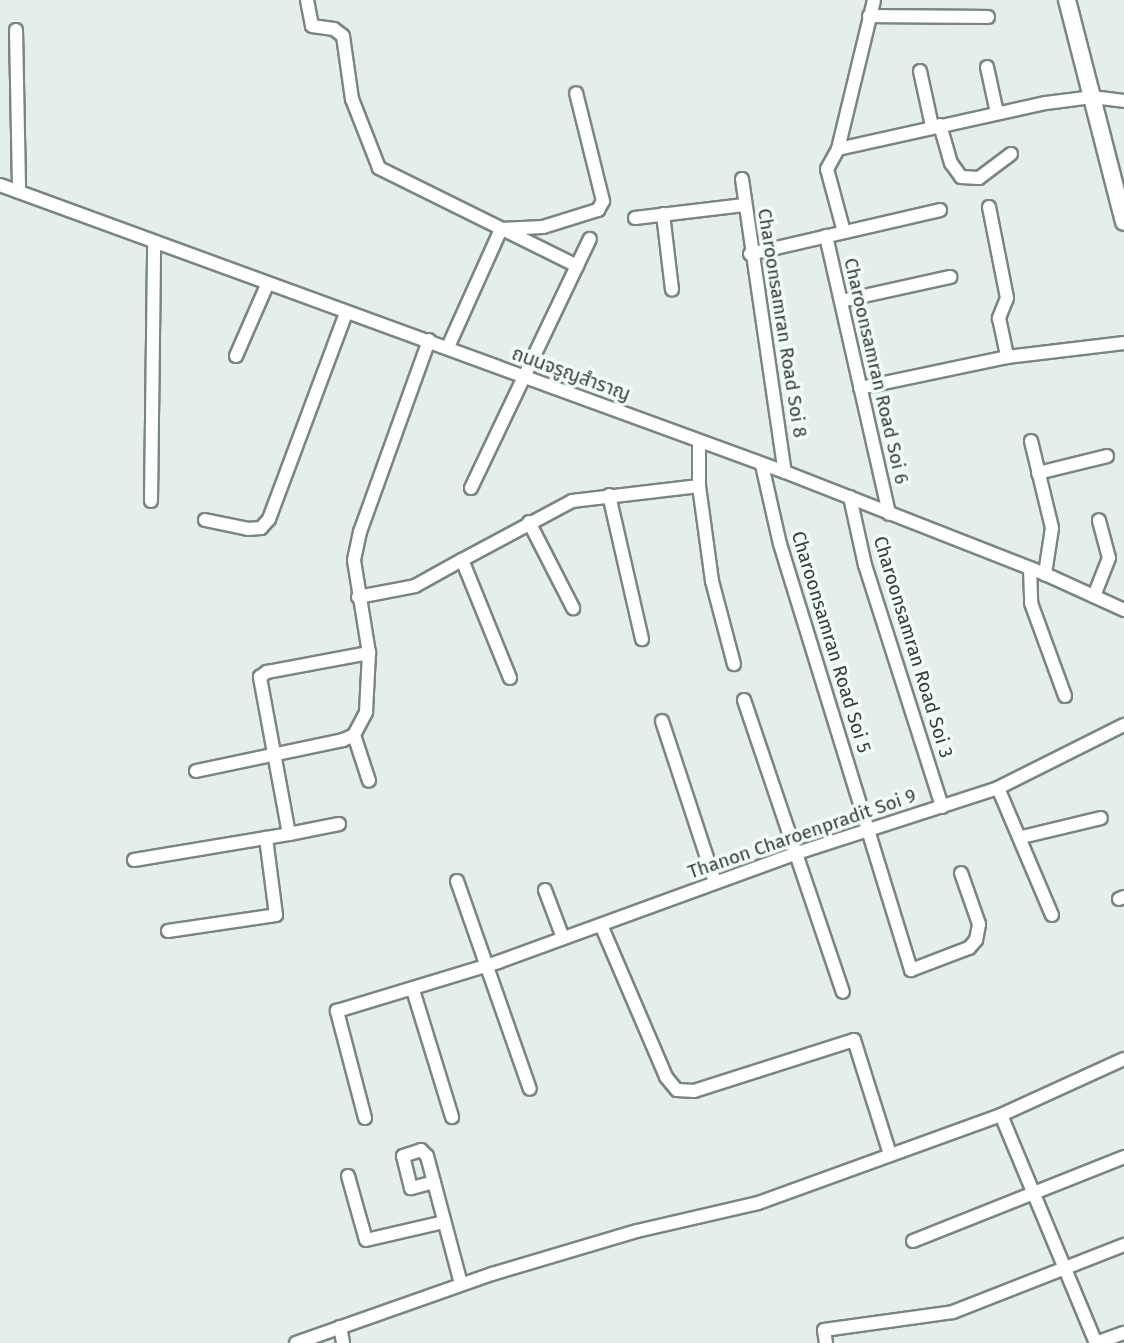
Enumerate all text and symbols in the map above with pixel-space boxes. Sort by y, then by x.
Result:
street label: Charoonsamran Road Soi 8 [753,207,811,439]
street label: Charoonsamran Road Soi 6 [839,256,913,486]
street label: ถนนจรูญสำราญ [509,342,633,406]
street label: Charoonsamran Road Soi 5 [786,528,876,756]
street label: Charoonsamran Road Soi 3 [868,533,958,761]
street label: Thanon Charoenpradit Soi 9 [685,784,919,884]

